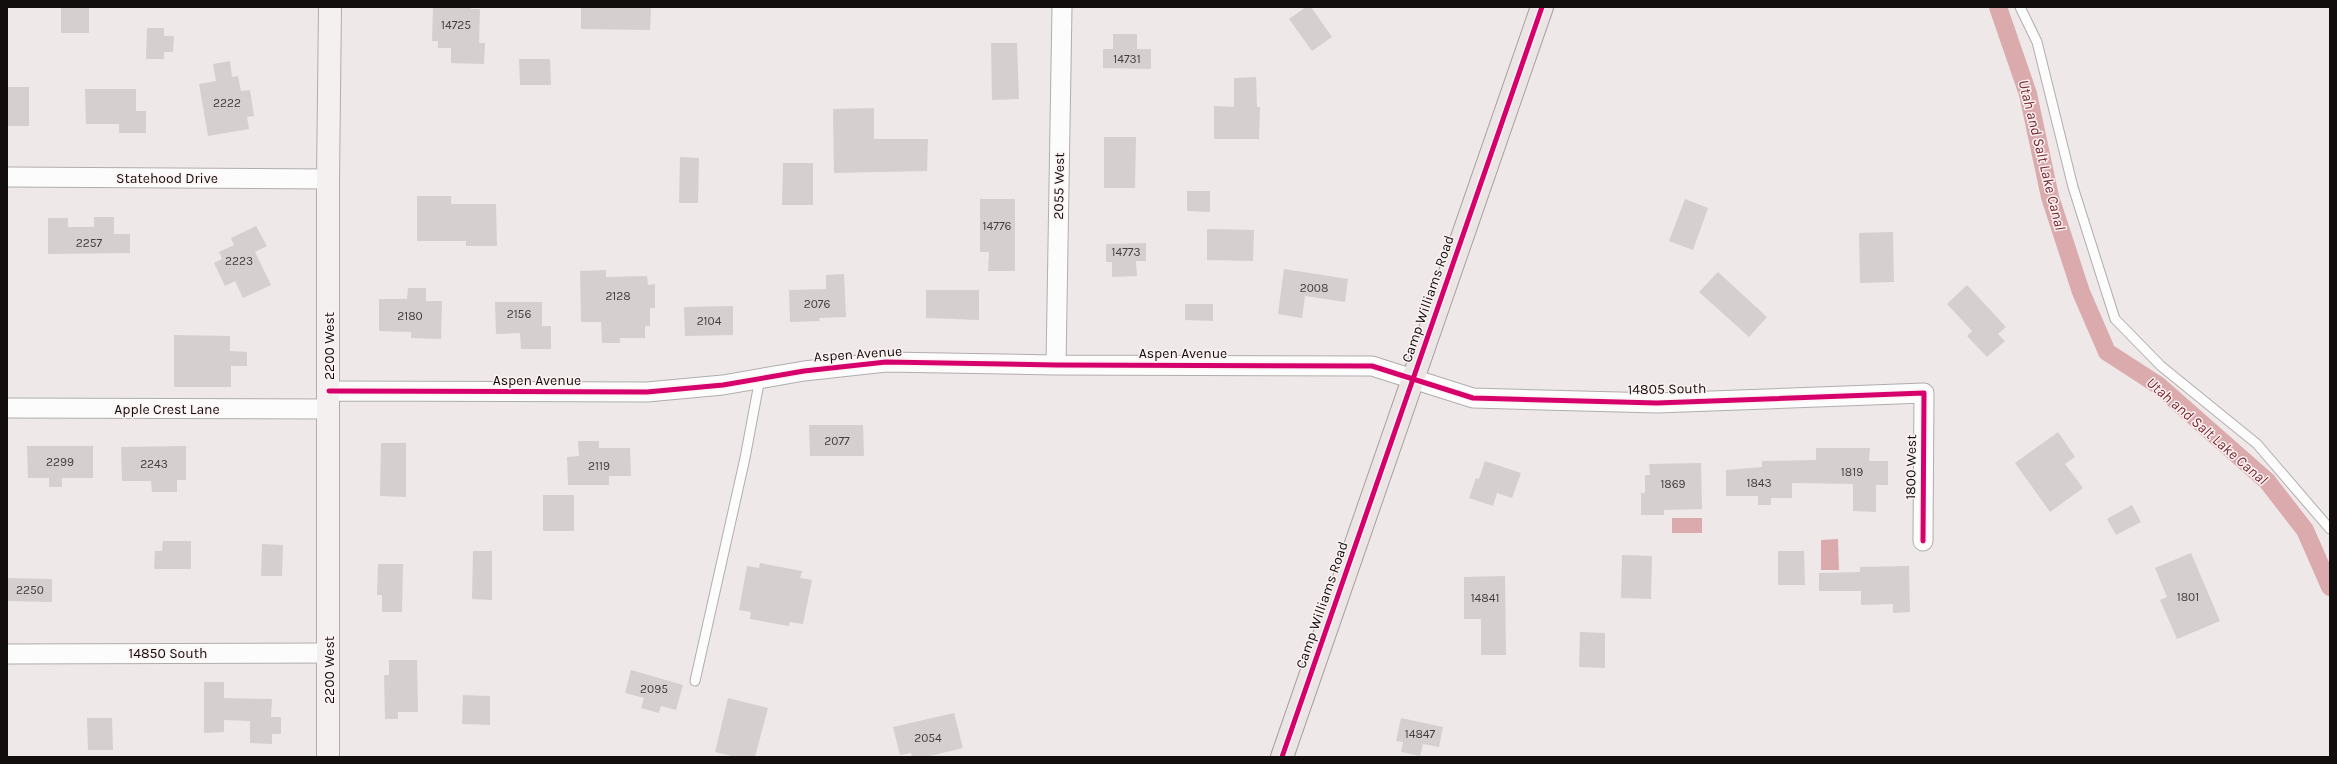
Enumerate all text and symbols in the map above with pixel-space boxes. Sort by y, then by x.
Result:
house number: 14725 [441,18,471,32]
house number: 14731 [1113,52,1141,66]
water label: Utah and Salt Lake Canal [2015,78,2069,232]
house number: 2222 [213,96,241,110]
street label: 2055 West [1050,152,1068,220]
street label: Statehood Drive [116,170,218,187]
house number: 14776 [983,219,1012,233]
street label: Camp Williams Road [1398,233,1458,365]
house number: 2257 [76,236,103,250]
house number: 14773 [1111,245,1141,259]
house number: 2223 [225,254,253,268]
house number: 2008 [1300,281,1328,295]
house number: 2128 [605,289,631,303]
house number: 2076 [804,297,830,311]
house number: 2156 [507,307,531,321]
house number: 2180 [397,309,423,323]
street label: 2200 West [321,312,338,380]
house number: 2104 [697,314,722,328]
street label: Aspen Avenue [813,342,903,366]
street label: Aspen Avenue [1139,345,1227,362]
street label: Aspen Avenue [493,372,581,389]
water label: Utah and Salt Lake Canal [2143,374,2271,489]
street label: 14805 South [1627,380,1707,398]
street label: Apple Crest Lane [114,401,220,418]
house number: 2077 [824,434,850,448]
street label: 1800 West [1902,434,1920,500]
house number: 2299 [46,455,74,469]
house number: 2243 [140,457,168,471]
house number: 2119 [588,459,610,473]
house number: 1819 [1841,465,1863,479]
house number: 1843 [1746,476,1772,490]
house number: 1869 [1660,477,1686,491]
street label: Camp Williams Road [1292,539,1352,671]
house number: 2250 [16,583,44,597]
house number: 1801 [2177,590,2199,604]
house number: 14841 [1471,591,1499,605]
street label: 2200 West [321,636,338,704]
street label: 14850 South [129,645,207,662]
house number: 2095 [640,682,668,696]
house number: 14847 [1405,727,1436,741]
house number: 2054 [914,731,942,745]

